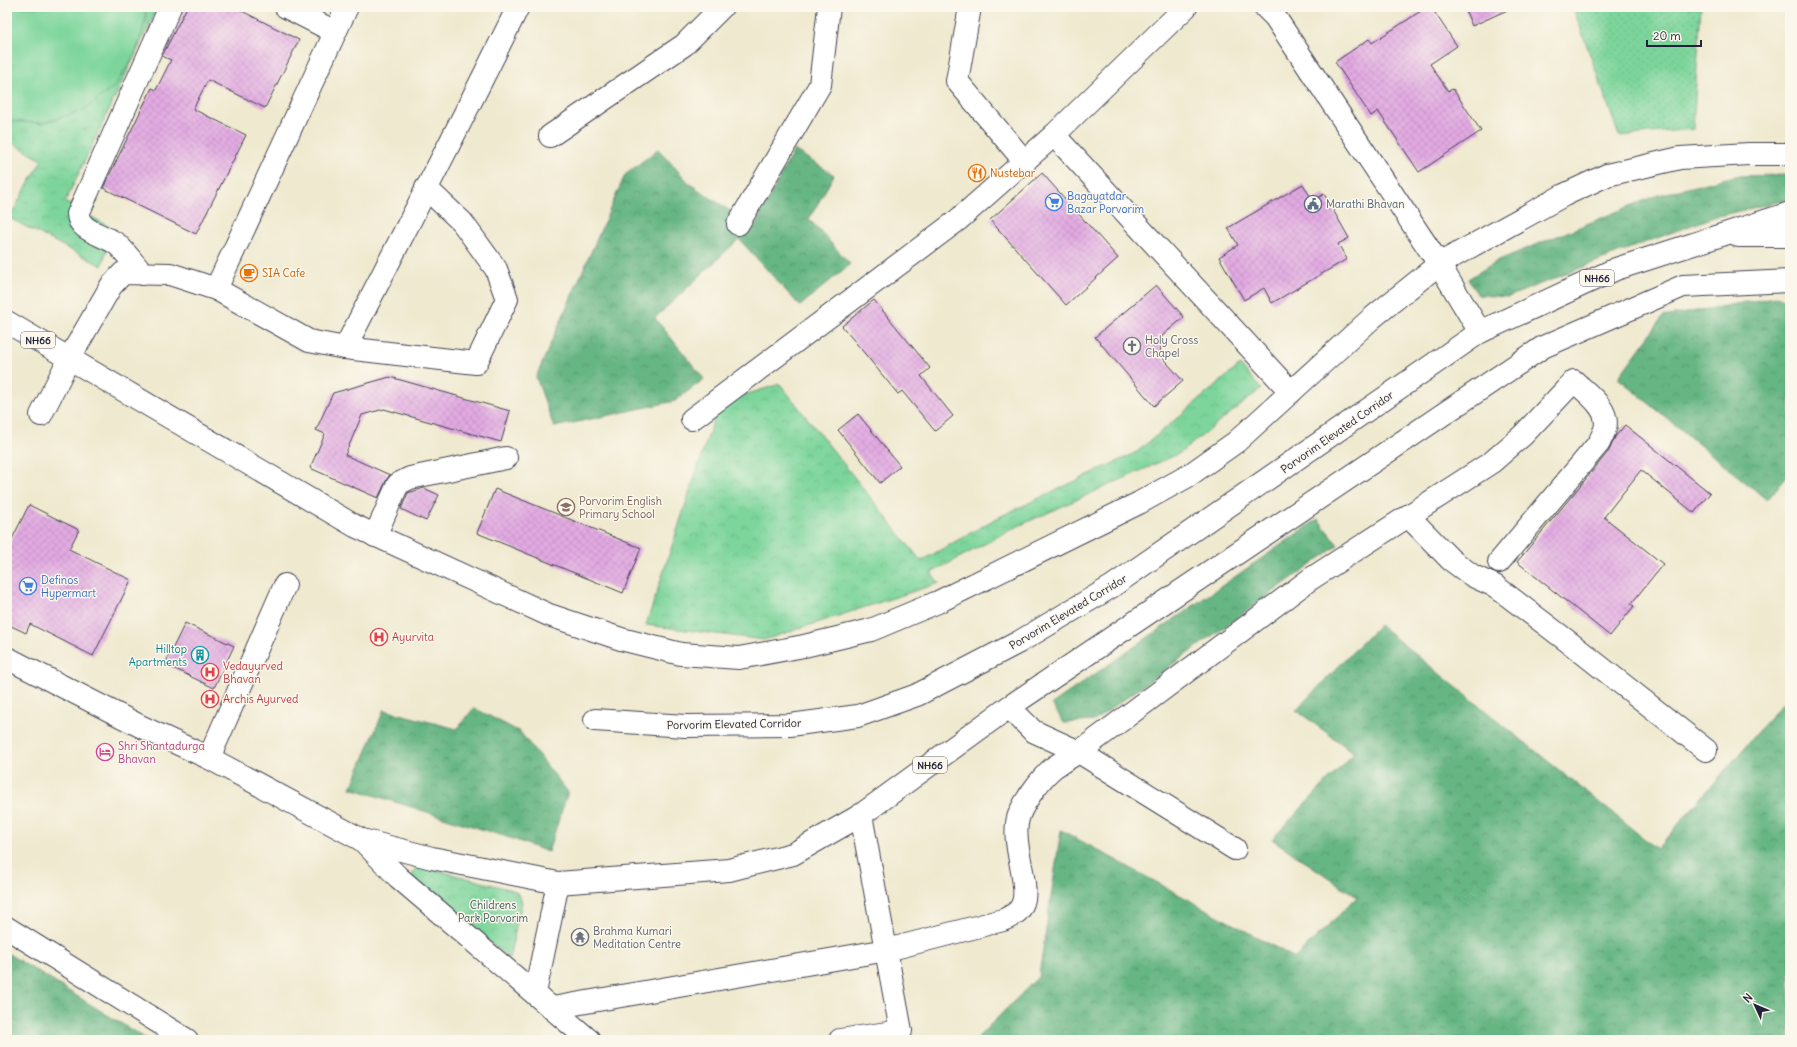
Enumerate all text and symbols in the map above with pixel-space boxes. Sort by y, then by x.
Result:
scale bar [1647,22,1701,48]
text: 20 m [1653,28,1681,43]
restaurant icon: Nustebar [967,163,987,183]
place label: Nustebar [990,166,1036,180]
place label: Bagayatdar Bazar Porvorim [1067,189,1145,216]
supermarket icon: Bagayatdar Bazar Porvorim [1044,192,1064,212]
public building icon: Marathi Bhavan [1303,194,1323,214]
place label: Marathi Bhavan [1326,197,1405,211]
cafe icon: SIA Cafe [239,263,259,283]
place label: SIA Cafe [262,266,305,280]
road number: NH66 [1580,270,1614,286]
road number: NH66 [21,332,55,348]
place label: Holy Cross Chapel [1145,333,1198,360]
church icon: Holy Cross Chapel [1122,336,1142,356]
street label: Porvorim Elevated Corridor [1278,387,1397,476]
place label: Porvorim English Primary School [579,494,662,521]
school or university icon: Porvorim English Primary School [556,497,576,517]
street label: Porvorim Elevated Corridor [1007,571,1130,653]
place label: Definos Hypermart [41,573,96,600]
supermarket icon: Definos Hypermart [18,576,38,596]
hospital icon: Ayurvita [369,627,389,647]
place label: Ayurvita [392,630,434,644]
place label: Hilltop Apartments [129,642,187,669]
building icon: Hilltop Apartments [190,645,210,665]
place label: Vedayurved Bhavan [223,659,283,686]
hospital icon: Vedayurved Bhavan [200,662,220,682]
hospital icon: Archis Ayurved [200,689,220,709]
place label: Archis Ayurved [223,692,299,706]
street label: Porvorim Elevated Corridor [667,716,802,732]
place label: Shri Shantadurga Bhavan [118,739,205,766]
hotel icon: Shri Shantadurga Bhavan [95,742,115,762]
road number: NH66 [913,757,947,773]
park label: Childrens Park Porvorim [458,898,529,925]
place label: Brahma Kumari Meditation Centre [593,924,681,951]
temple icon: Brahma Kumari Meditation Centre [570,927,590,947]
north arrow [1735,985,1775,1025]
text: N [1740,990,1755,1006]

